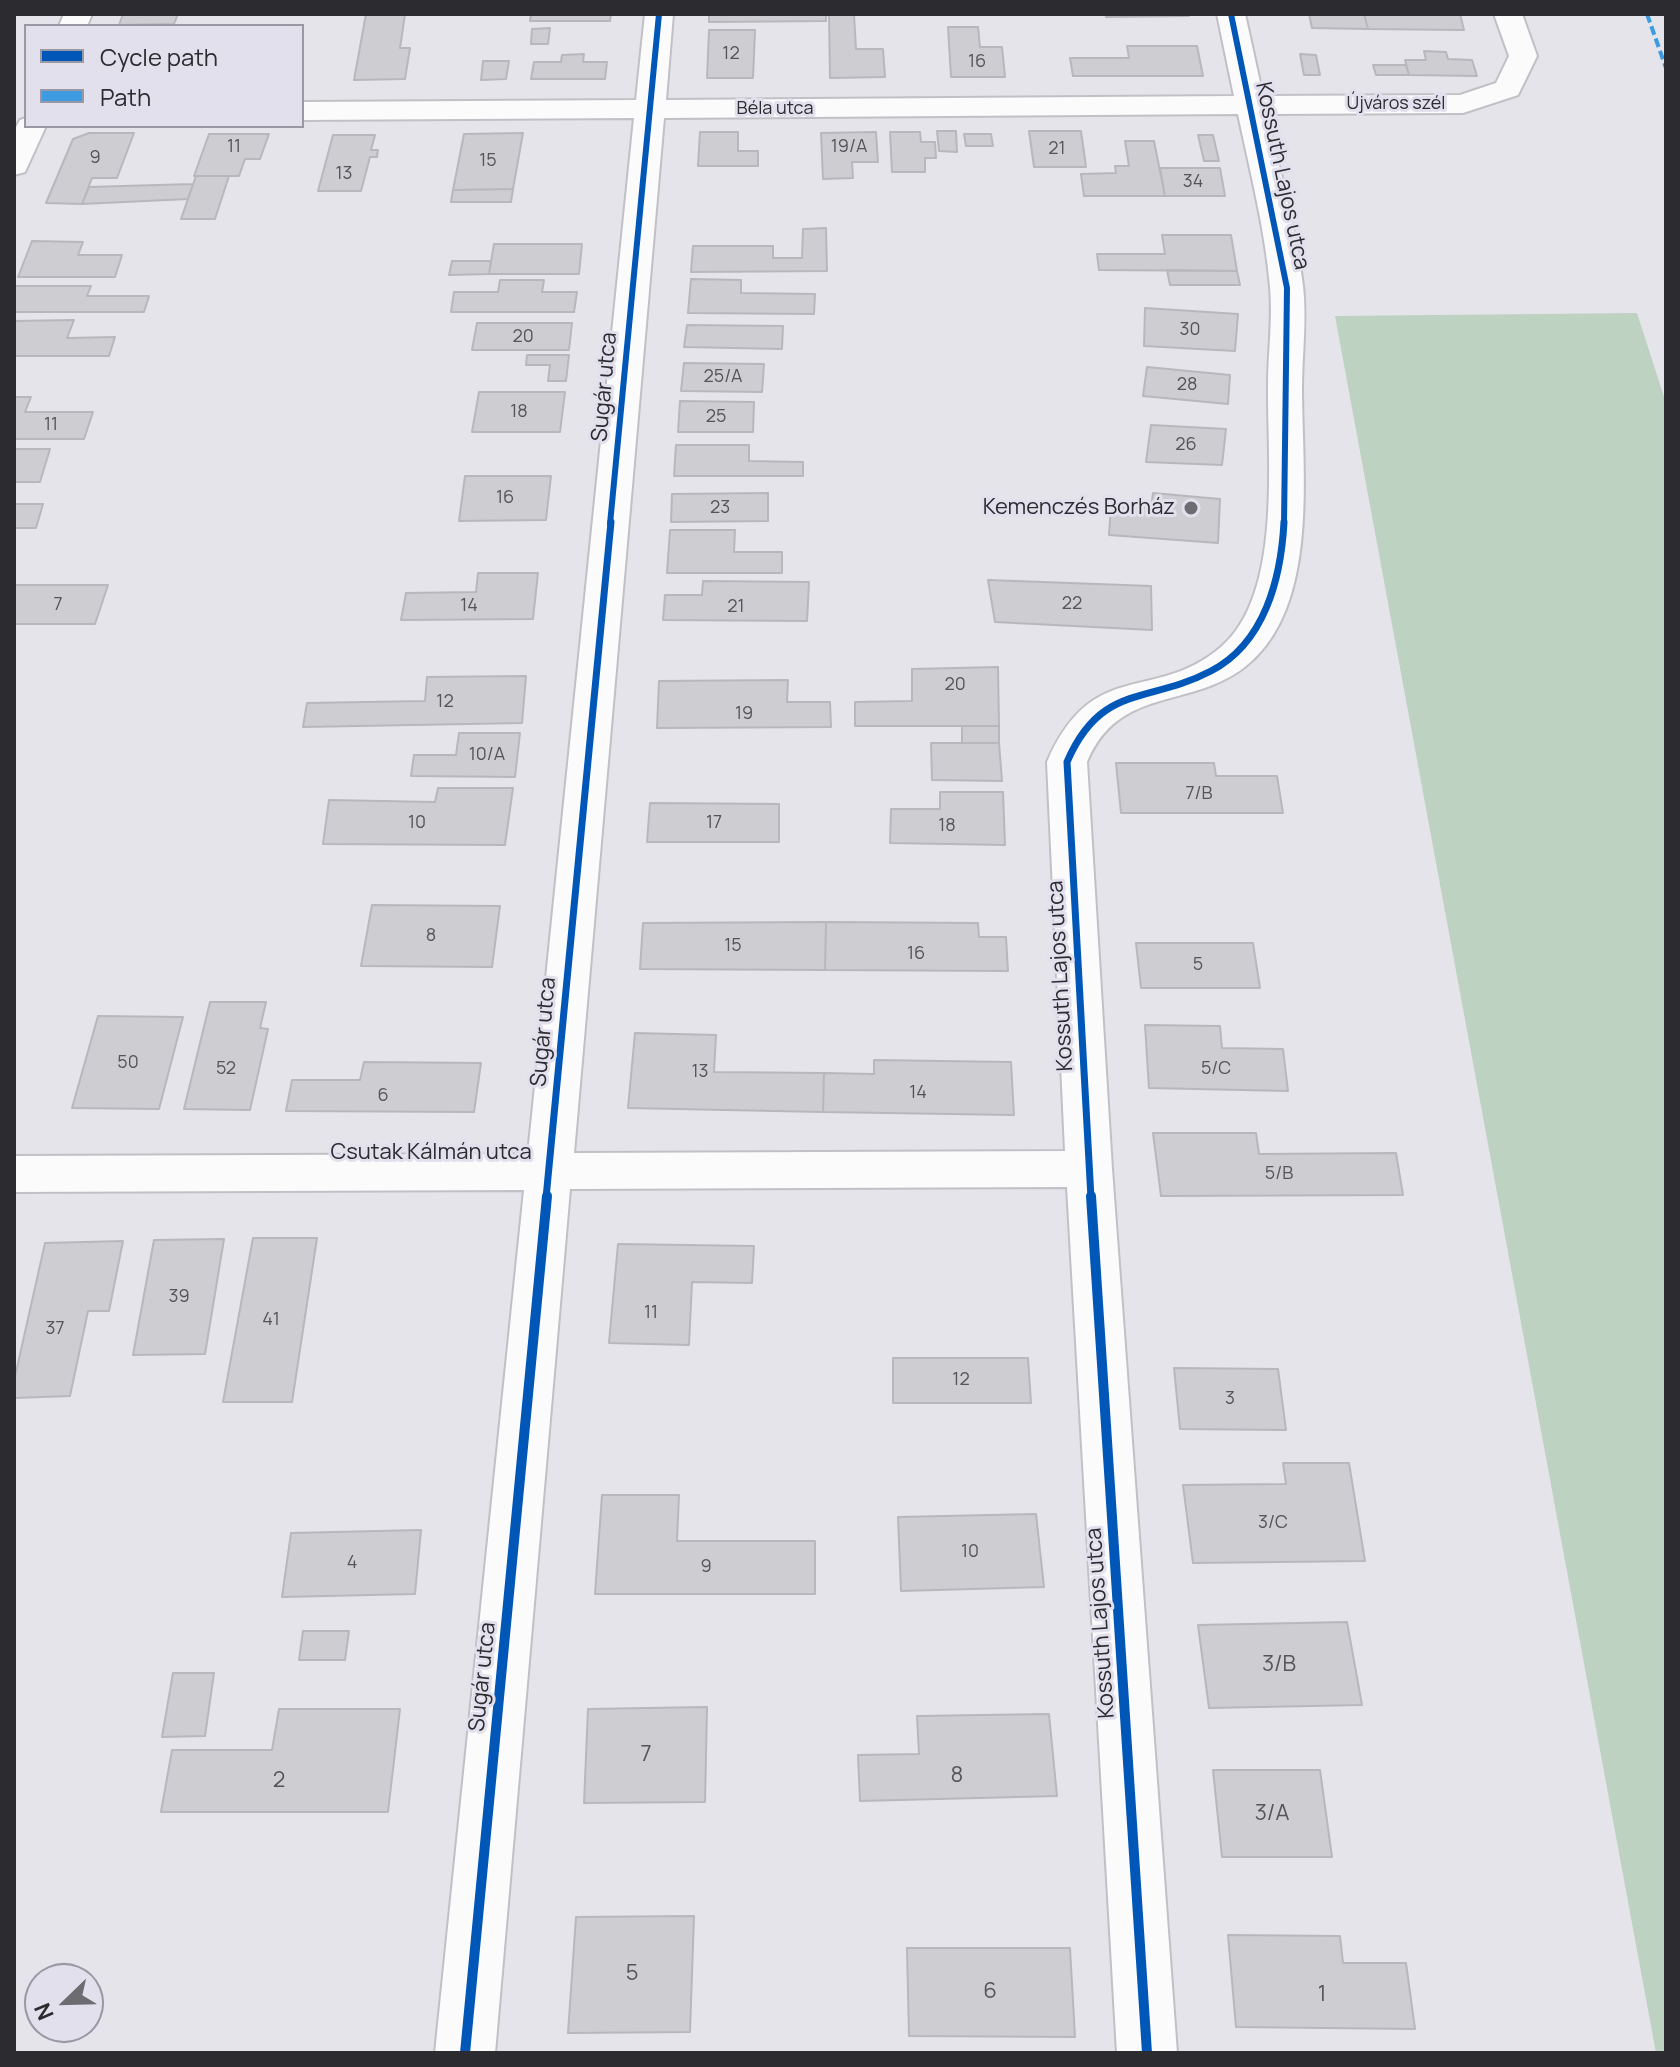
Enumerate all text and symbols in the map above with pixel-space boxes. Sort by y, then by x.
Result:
legend [24,24,304,128]
text: Cycle path [100,40,218,73]
house number: 12 [722,43,740,65]
house number: 16 [968,51,986,73]
text: Path [100,80,151,113]
street label: Kossuth Lajos utca [1249,80,1315,272]
street label: Újváros szél [1347,93,1445,115]
street label: Béla utca [737,98,813,120]
house number: 11 [227,136,241,158]
house number: 19/A [831,136,867,158]
house number: 21 [1048,138,1066,160]
house number: 9 [89,147,101,169]
house number: 15 [479,150,497,172]
house number: 13 [336,163,352,185]
house number: 34 [1183,171,1203,193]
house number: 30 [1180,319,1200,341]
house number: 20 [512,326,534,348]
street label: Sugár utca [587,331,623,443]
house number: 25/A [703,366,743,388]
house number: 28 [1177,374,1197,396]
house number: 18 [510,401,528,423]
house number: 25 [706,406,726,428]
house number: 11 [44,414,58,436]
house number: 26 [1175,434,1197,456]
house number: 16 [496,487,514,509]
place label: Kemenczés Borház [983,495,1175,521]
house number: 23 [710,497,730,519]
marker: Kemenczés Borház [1182,499,1200,517]
house number: 22 [1062,593,1082,615]
house number: 7 [53,594,63,616]
house number: 14 [460,595,478,617]
house number: 21 [727,596,745,618]
house number: 20 [944,674,966,696]
house number: 12 [436,691,454,713]
house number: 19 [735,703,753,725]
house number: 10/A [469,744,505,766]
house number: 7/B [1185,783,1213,805]
house number: 10 [408,812,426,834]
house number: 17 [706,812,722,834]
house number: 18 [938,815,956,837]
street label: Kossuth Lajos utca [1043,880,1079,1072]
house number: 8 [426,925,436,947]
house number: 15 [724,935,742,957]
house number: 16 [907,943,925,965]
house number: 5 [1193,954,1203,976]
street label: Sugár utca [526,976,562,1088]
house number: 50 [117,1052,139,1074]
house number: 52 [216,1058,236,1080]
house number: 5/C [1201,1058,1231,1080]
house number: 13 [692,1061,708,1083]
house number: 14 [909,1082,927,1104]
house number: 6 [377,1085,389,1107]
street label: Csutak Kálmán utca [330,1140,532,1166]
house number: 5/B [1265,1163,1293,1185]
house number: 39 [168,1286,190,1308]
house number: 11 [644,1302,658,1324]
house number: 41 [262,1309,280,1331]
house number: 37 [46,1318,64,1340]
house number: 12 [952,1369,970,1391]
house number: 3 [1225,1388,1235,1410]
house number: 3/C [1258,1512,1288,1534]
street label: Kossuth Lajos utca [1081,1527,1121,1719]
house number: 10 [961,1541,979,1563]
house number: 4 [347,1552,357,1574]
house number: 9 [700,1556,712,1578]
street label: Sugár utca [464,1621,502,1733]
house number: 3/B [1262,1652,1296,1678]
house number: 7 [640,1742,652,1768]
house number: 8 [951,1763,963,1789]
house number: 2 [273,1768,285,1794]
house number: 3/A [1255,1801,1289,1827]
house number: 5 [626,1961,638,1987]
north arrow [24,1963,104,2043]
house number: 6 [983,1979,997,2005]
house number: 1 [1318,1982,1326,2008]
text: N [27,1998,61,2025]

